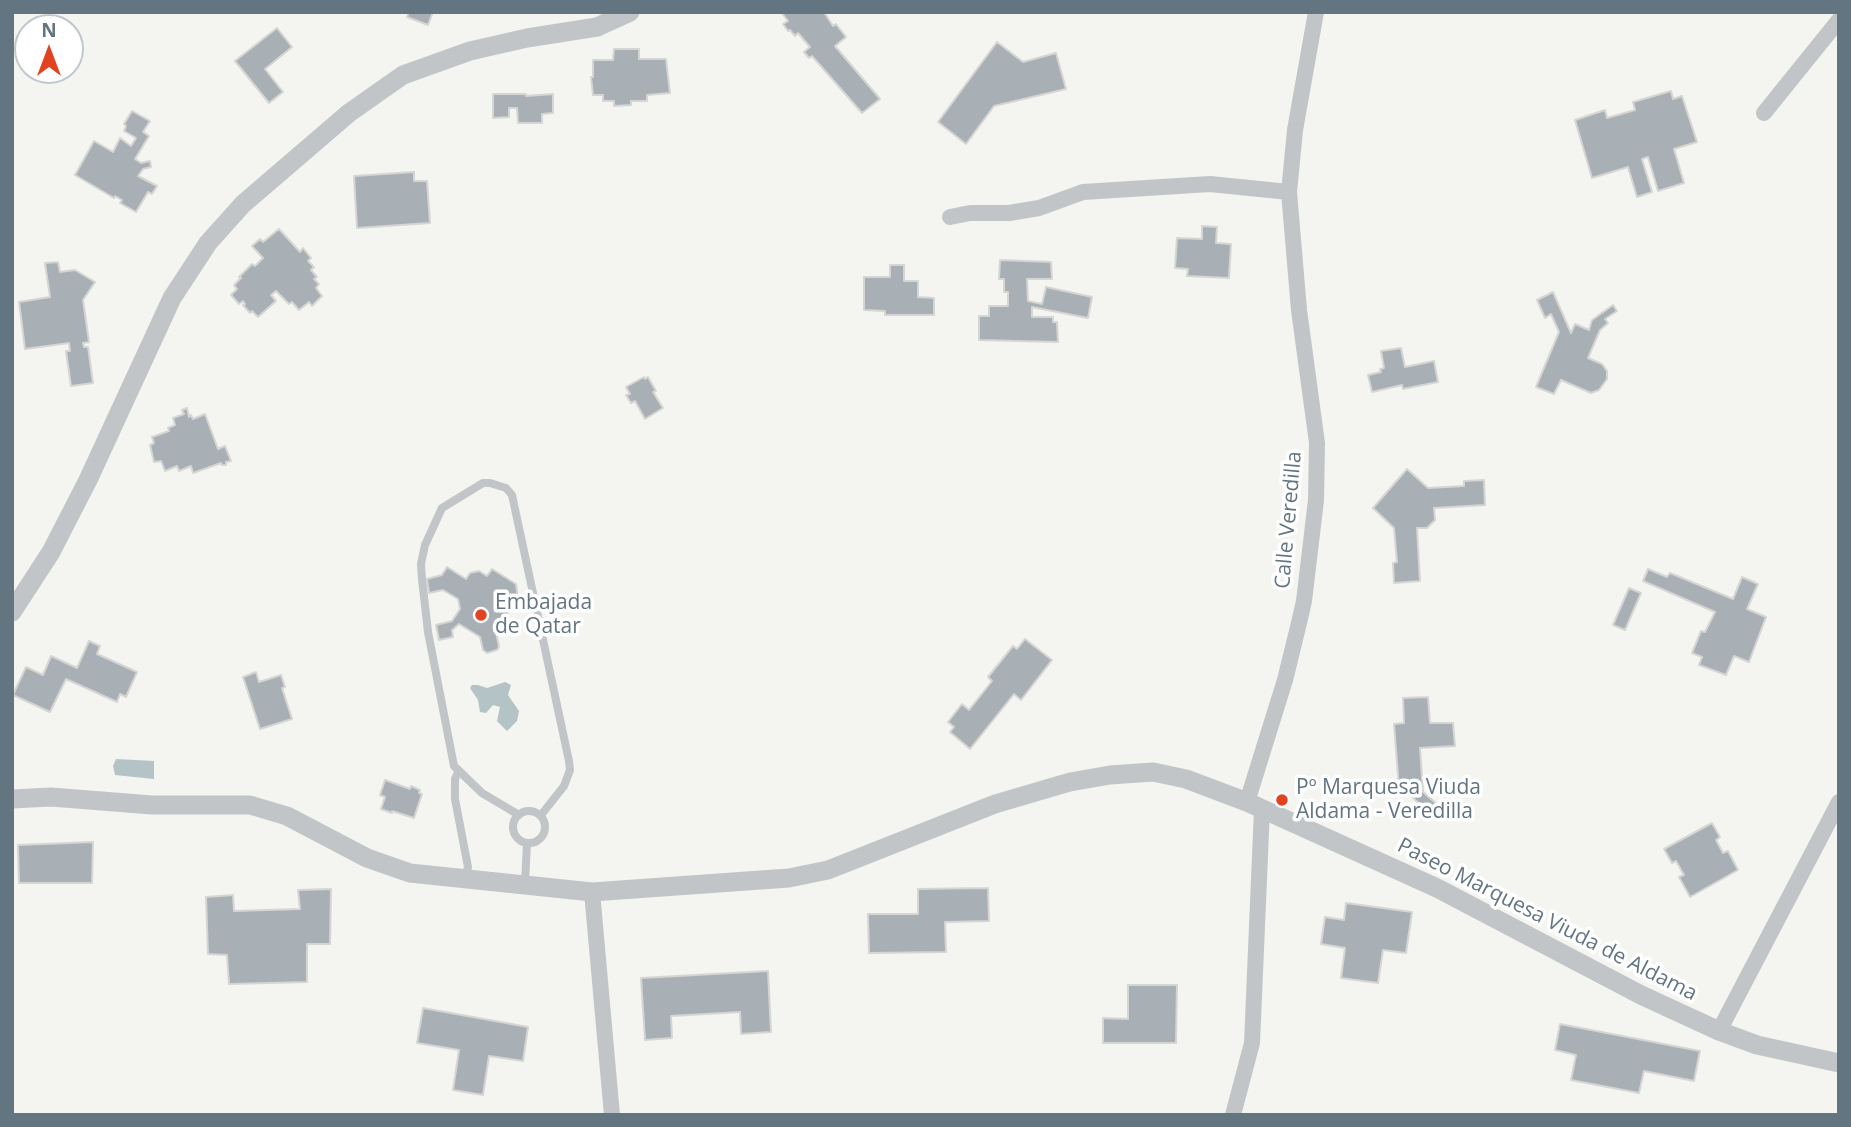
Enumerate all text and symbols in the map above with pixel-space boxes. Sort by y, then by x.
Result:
north arrow [14,14,84,84]
text: N [41,17,57,43]
street label: Calle Veredilla [1270,450,1308,590]
place label: Embajada de Qatar [495,590,592,640]
marker: Embajada de Qatar [473,607,489,623]
place label: Pº Marquesa Viuda Aldama - Veredilla [1296,775,1481,825]
marker: Pº Marquesa Viuda Aldama - Veredilla [1274,792,1290,808]
street label: Paseo Marquesa Viuda de Aldama [1393,833,1701,1007]

